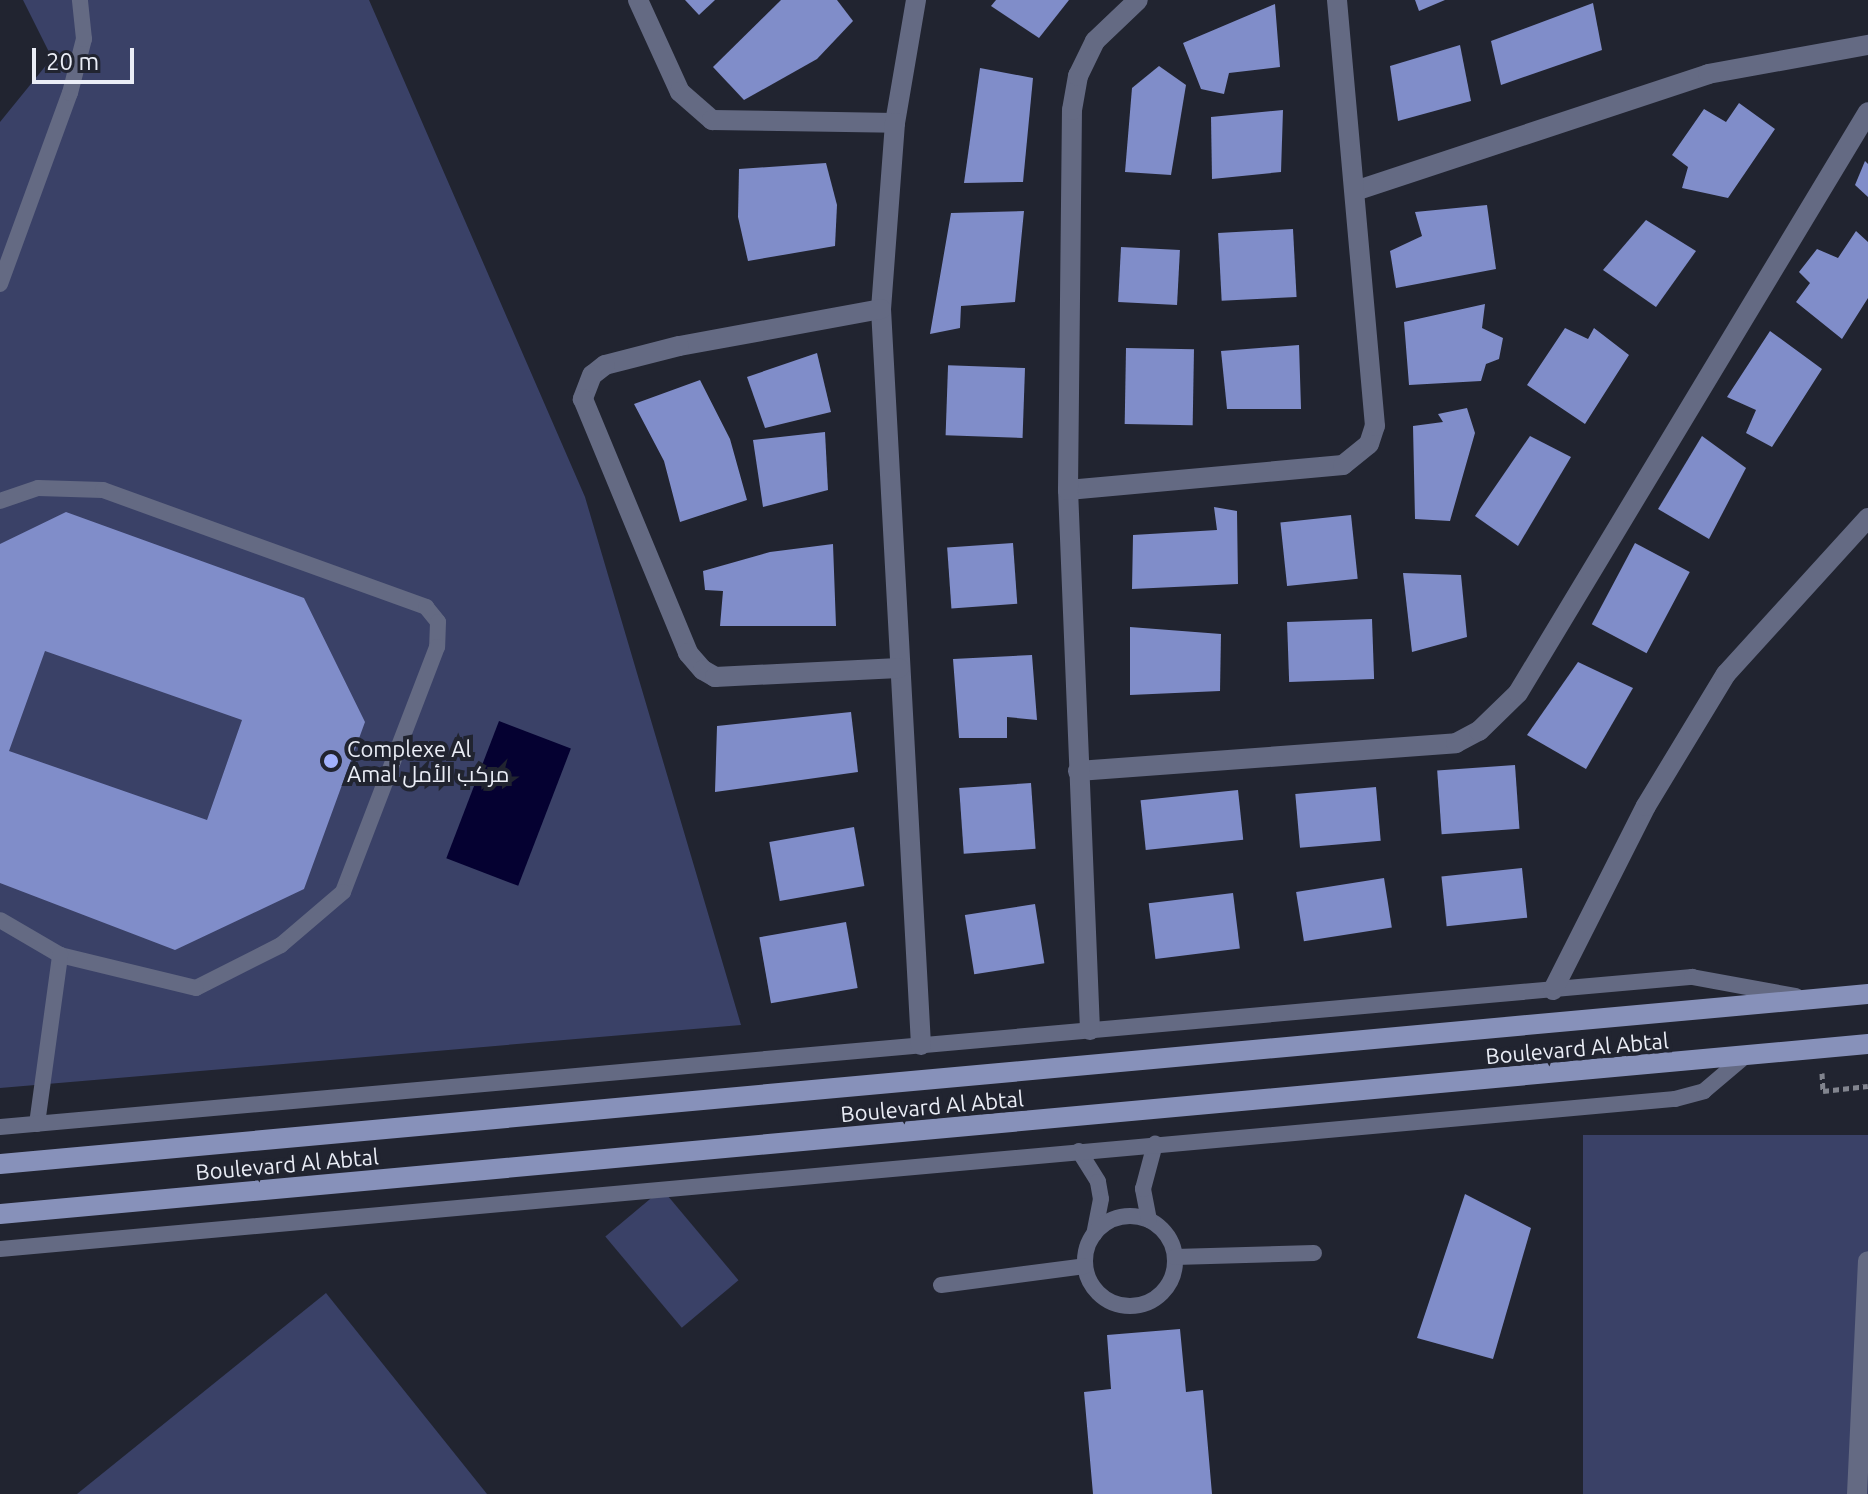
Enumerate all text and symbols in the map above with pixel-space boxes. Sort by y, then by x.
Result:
scale bar [36,32,138,82]
text: 20 m [46,48,99,75]
place label: Complexe Al Amal مركب الأمل [347,735,509,786]
marker: Complexe Al Amal مركب الأمل [322,752,340,770]
street label: Boulevard Al Abtal [1484,1027,1670,1069]
street label: Boulevard Al Abtal [839,1085,1025,1127]
street label: Boulevard Al Abtal [194,1143,380,1185]

